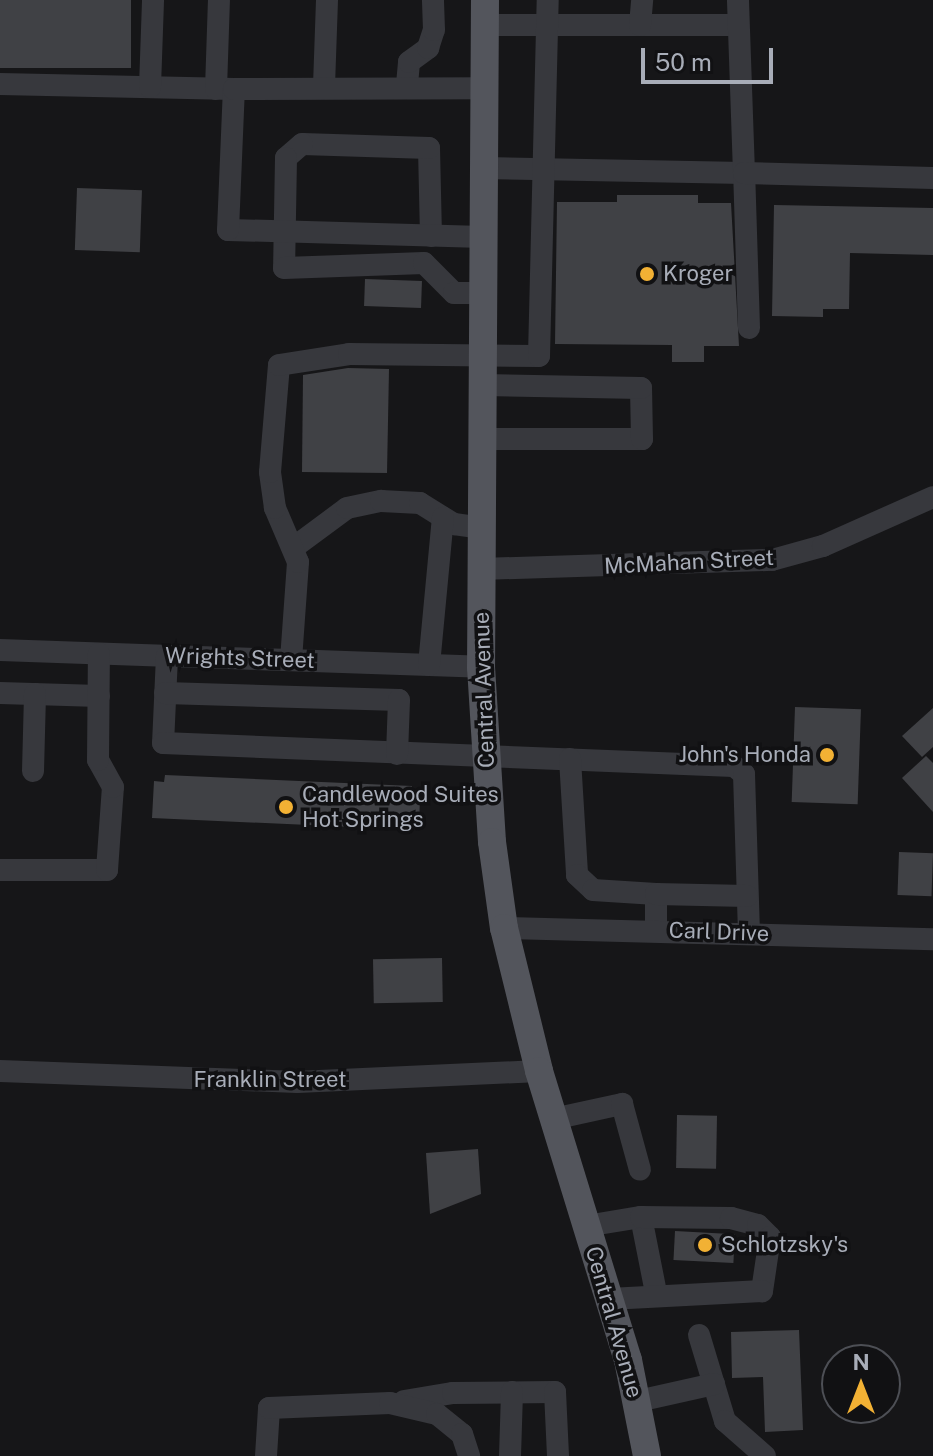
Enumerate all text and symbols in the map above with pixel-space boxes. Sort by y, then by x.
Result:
scale bar [645,32,777,82]
text: 50 m [655,48,712,76]
place label: Kroger [663,261,733,287]
marker: Kroger [638,265,656,283]
street label: McMahan Street [604,544,774,580]
street label: Central Avenue [468,611,500,769]
street label: Wrights Street [165,642,315,674]
place label: John's Honda [678,742,811,768]
marker: John's Honda [818,746,836,764]
place label: Candlewood Suites Hot Springs [302,781,499,832]
marker: Candlewood Suites Hot Springs [277,798,295,816]
street label: Carl Drive [668,917,770,947]
street label: Franklin Street [194,1067,346,1093]
place label: Schlotzsky's [721,1232,848,1258]
marker: Schlotzsky's [696,1236,714,1254]
street label: Central Avenue [580,1243,648,1401]
north arrow [821,1344,901,1424]
text: N [852,1349,870,1375]

